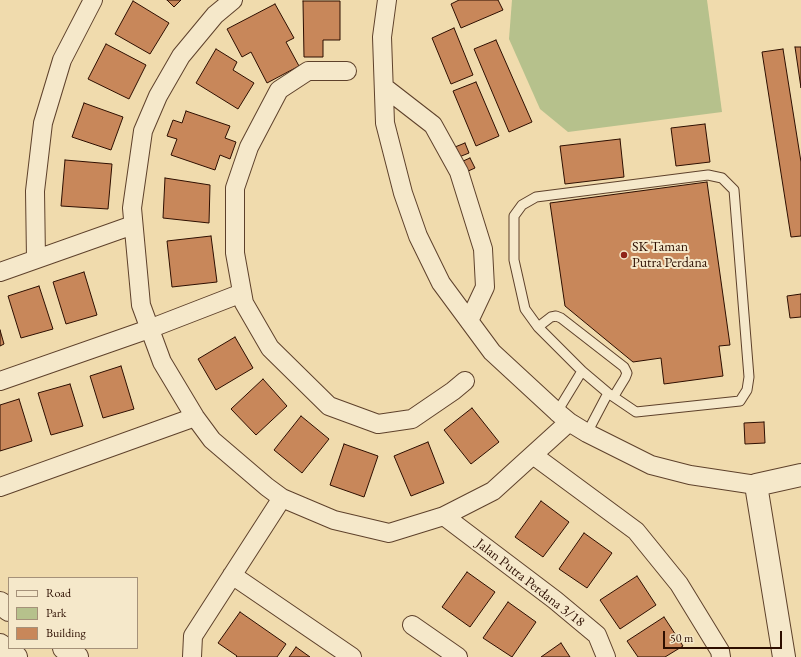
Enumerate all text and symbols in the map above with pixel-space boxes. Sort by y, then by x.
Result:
place label: SK Taman Putra Perdana [632,239,707,272]
marker: SK Taman Putra Perdana [619,250,629,260]
street label: Jalan Putra Perdana 3/18 [472,535,588,631]
legend [8,577,138,649]
text: Road [46,585,71,601]
text: Park [46,605,66,621]
scale bar [665,623,784,649]
text: Building [46,625,86,641]
text: 50 m [670,630,693,646]

